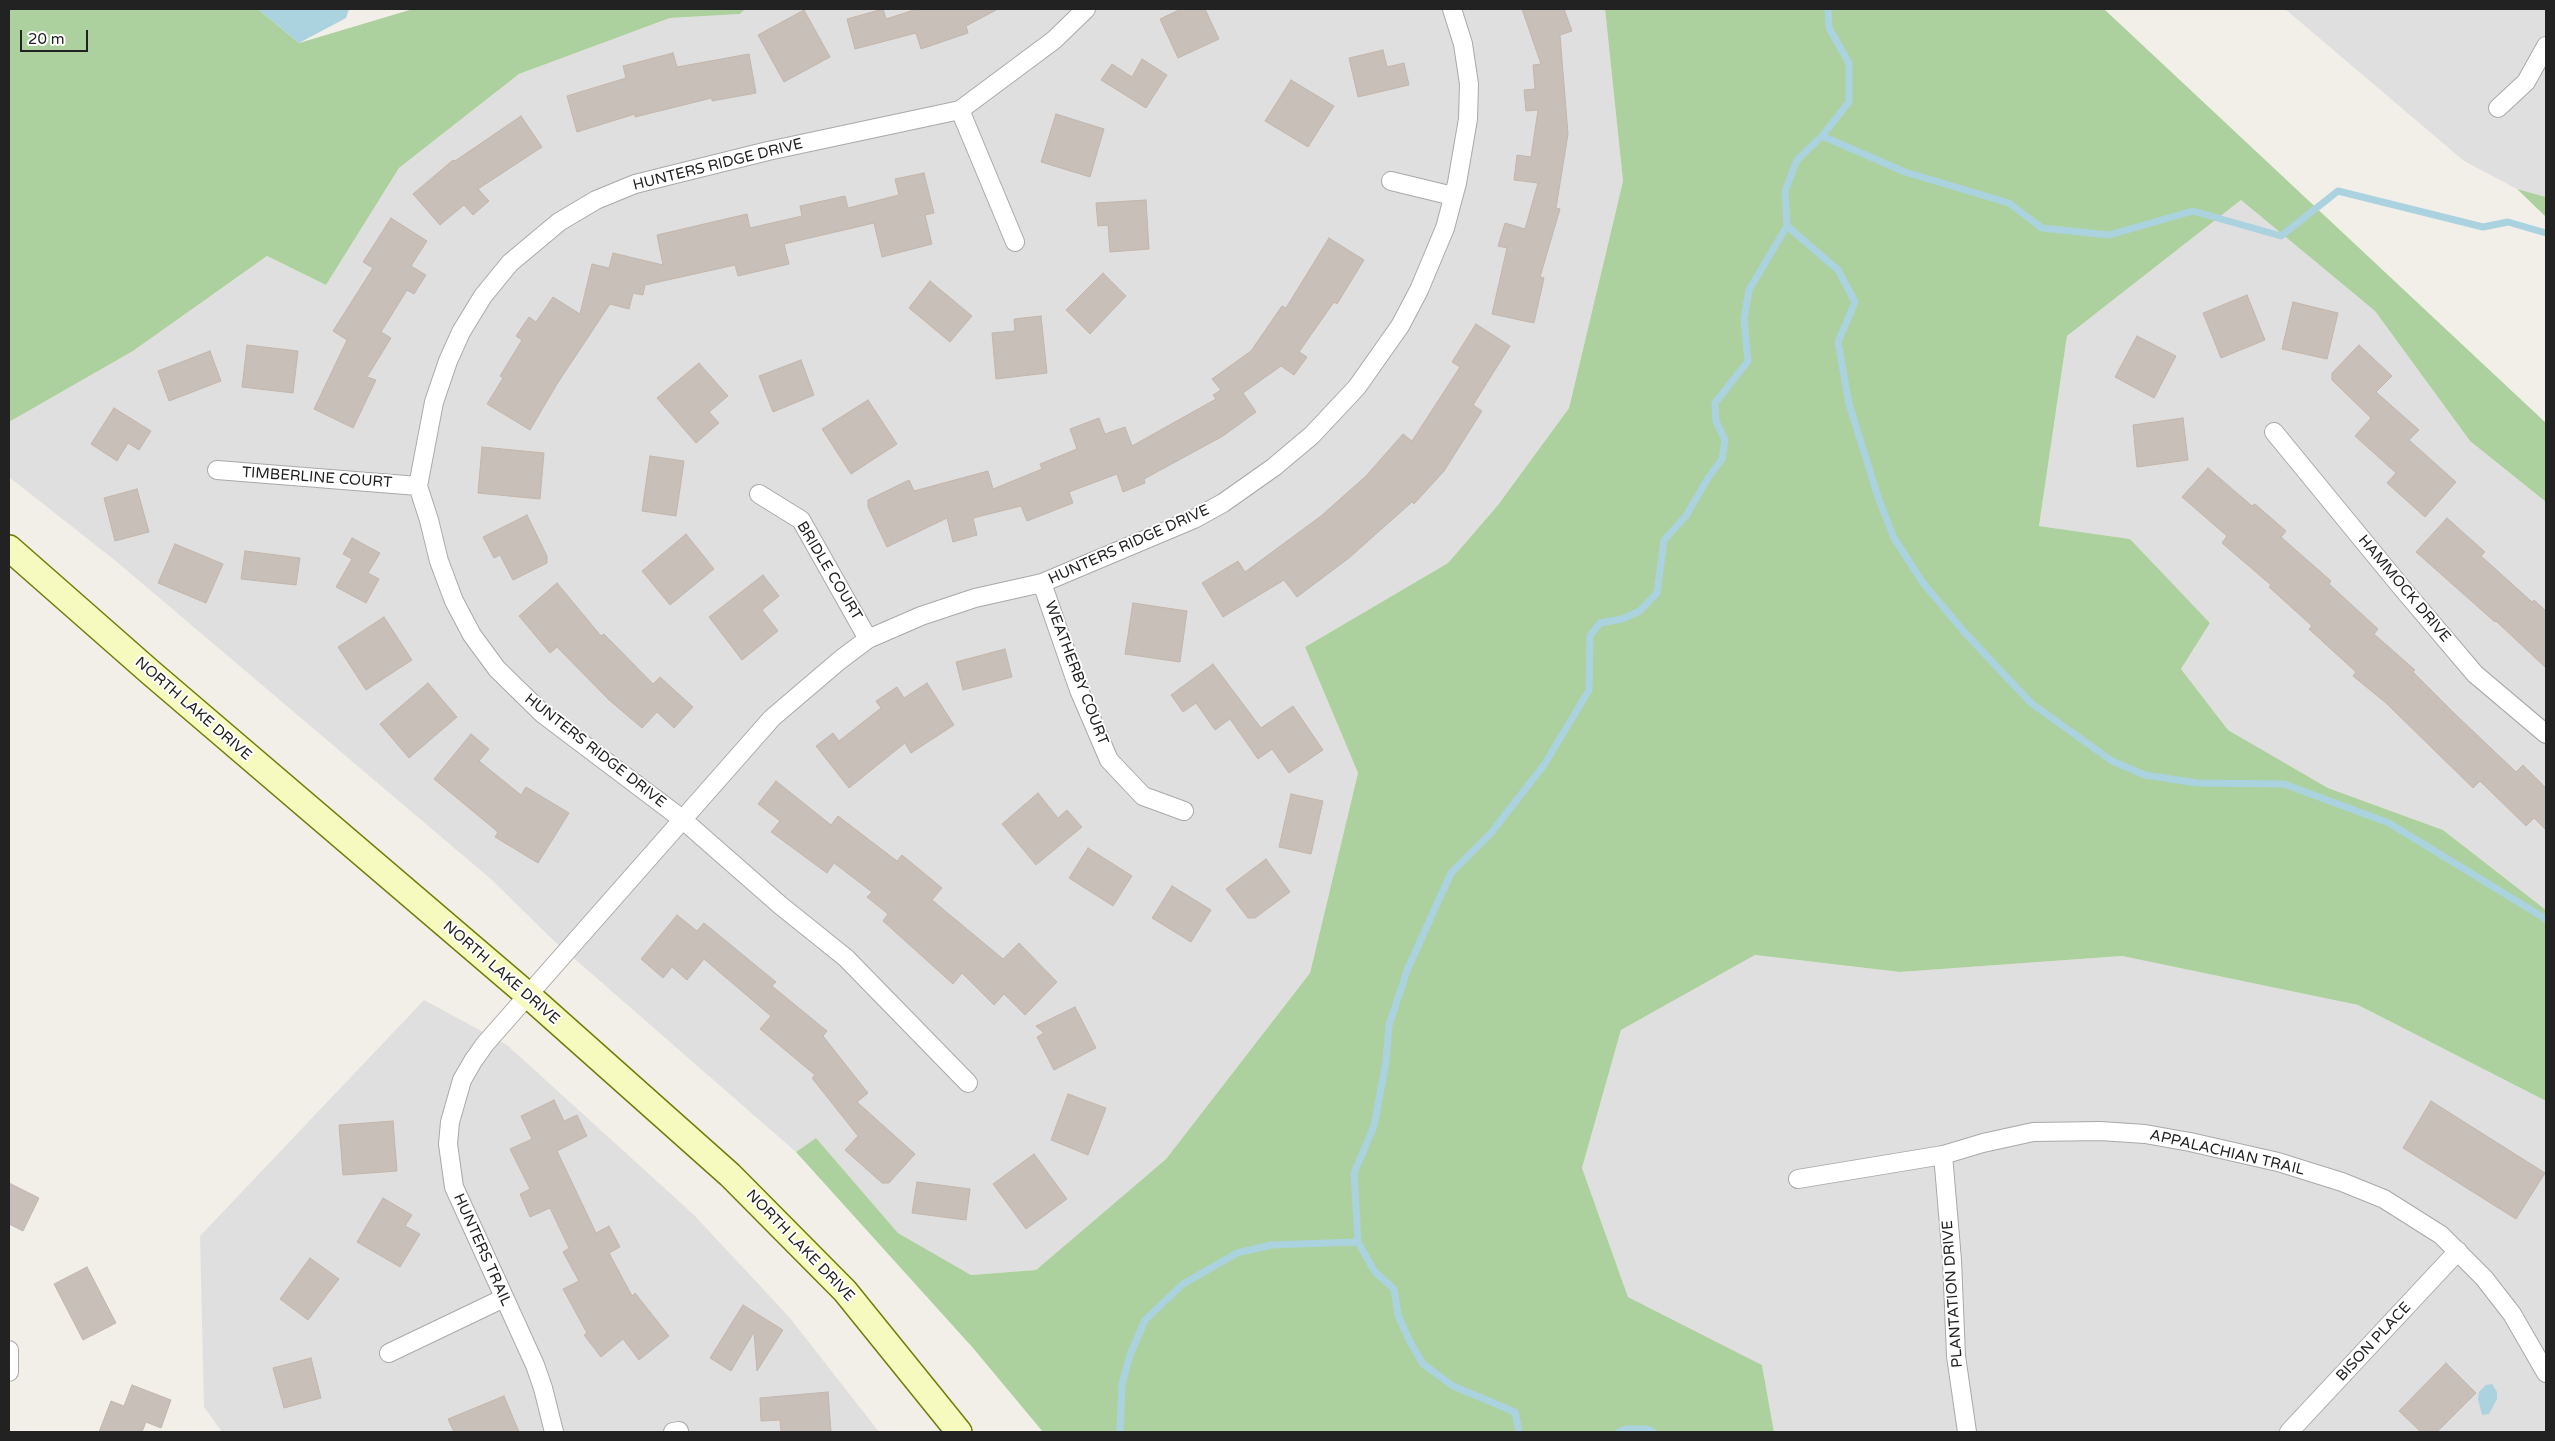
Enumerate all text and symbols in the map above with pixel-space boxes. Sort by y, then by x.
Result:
scale bar [22,20,90,52]
text: 20 m [28,30,65,48]
street label: HUNTERS RIDGE DRIVE [631,135,805,195]
street label: TIMBERLINE COURT [241,464,393,492]
street label: HUNTERS RIDGE DRIVE [1046,501,1212,589]
street label: BRIDLE COURT [792,518,866,624]
street label: HAMMOCK DRIVE [2354,532,2454,646]
street label: WEATHERBY COURT [1040,599,1112,747]
street label: NORTH LAKE DRIVE [131,653,255,765]
street label: HUNTERS RIDGE DRIVE [521,690,669,812]
street label: NORTH LAKE DRIVE [439,917,563,1029]
street label: APPALACHIAN TRAIL [2148,1126,2306,1180]
street label: NORTH LAKE DRIVE [742,1186,858,1306]
street label: HUNTERS TRAIL [449,1191,515,1309]
street label: PLANTATION DRIVE [1939,1220,1967,1368]
street label: BISON PLACE [2333,1299,2415,1385]

